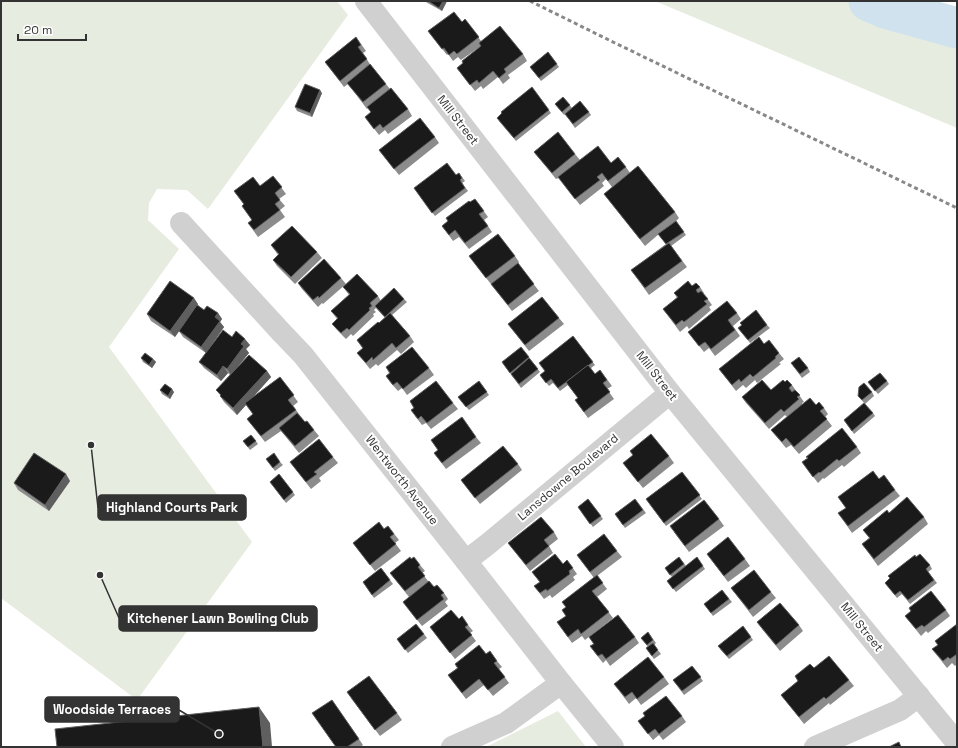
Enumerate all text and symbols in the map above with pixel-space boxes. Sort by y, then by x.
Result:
scale bar [18,16,86,42]
text: 20 m [24,22,52,38]
street label: Mill Street [434,92,482,148]
street label: Mill Street [633,348,681,404]
street label: Lansdowne Boulevard [514,430,622,524]
street label: Wentworth Avenue [362,432,442,528]
callout: Highland Courts Park [98,495,246,520]
text: Highland Courts Park [106,499,239,516]
street label: Mill Street [837,599,887,655]
callout: Kitchener Lawn Bowling Club [119,606,317,631]
text: Kitchener Lawn Bowling Club [127,610,309,627]
callout: Woodside Terraces [45,697,179,722]
text: Woodside Terraces [53,701,171,718]

